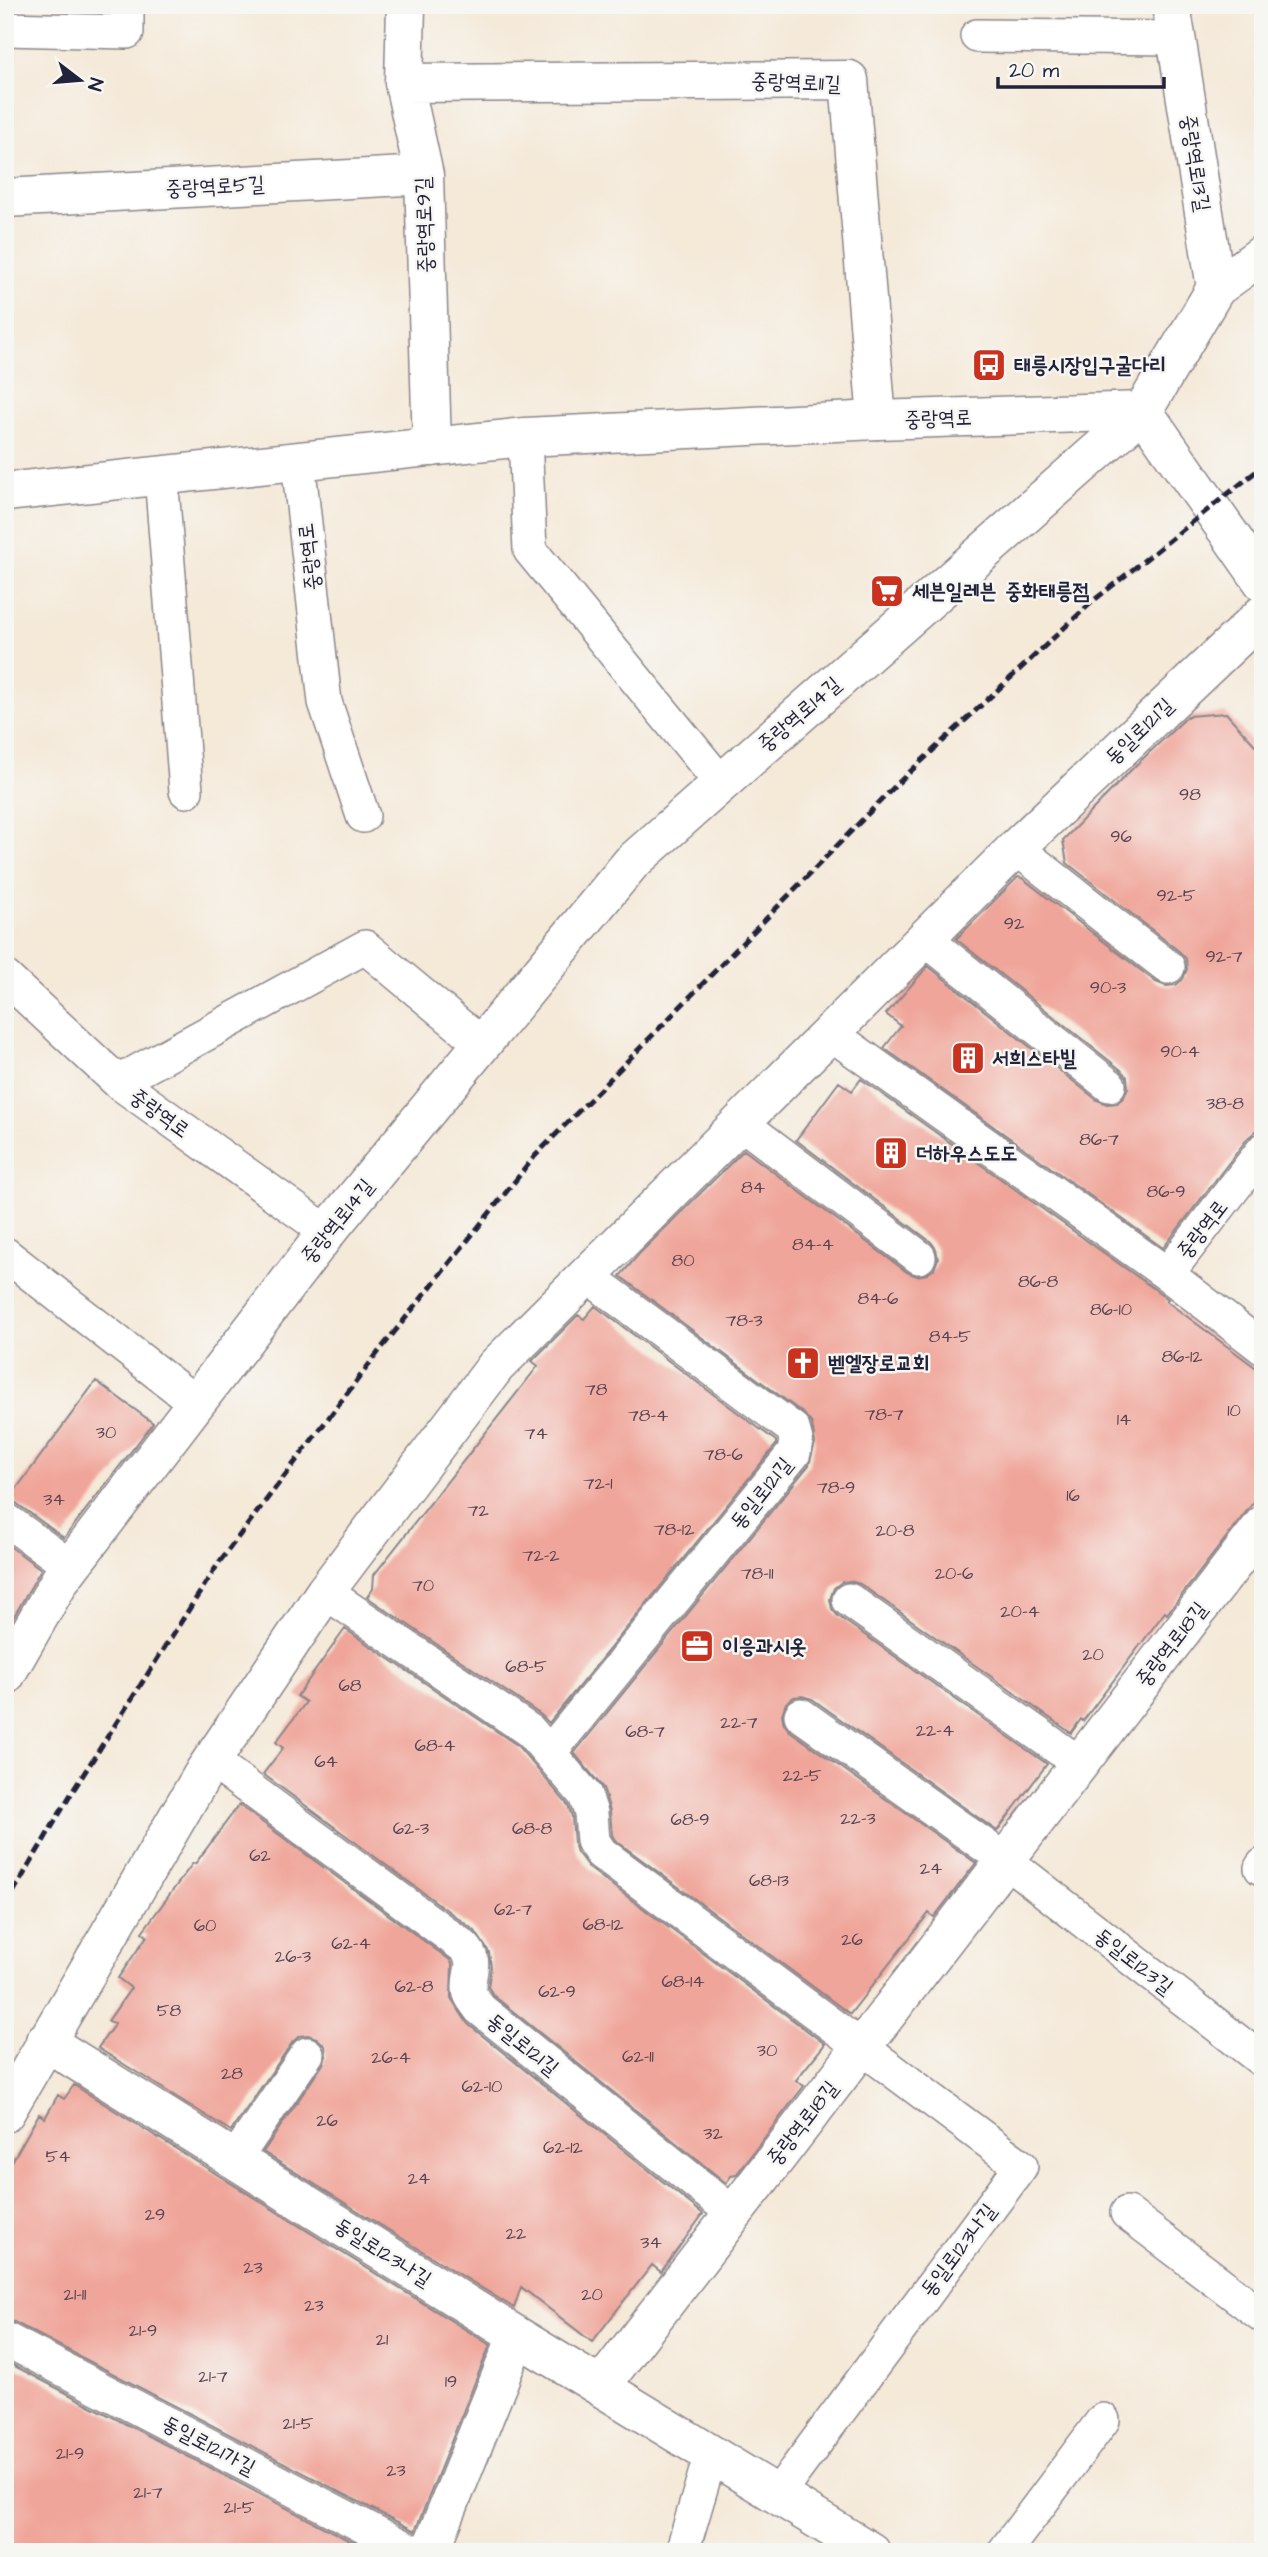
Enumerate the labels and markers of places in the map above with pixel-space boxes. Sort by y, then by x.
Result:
bus stop icon: 태릉시장입구굴다리 [970,346,1008,384]
place label: 태릉시장입구굴다리 [1014,351,1166,380]
supermarket icon: 세븐일레븐 중화태릉점 [868,572,906,610]
place label: 세븐일레븐 중화태릉점 [912,577,1089,606]
building icon: 서희스타빌 [949,1039,987,1077]
place label: 서희스타빌 [992,1044,1078,1073]
building icon: 더하우스도도 [872,1134,910,1172]
place label: 더하우스도도 [916,1139,1017,1168]
church icon: 벧엘장로교회 [784,1344,822,1382]
place label: 벧엘장로교회 [828,1349,929,1378]
office icon: 이응과시옷 [678,1627,716,1665]
place label: 이응과시옷 [722,1632,807,1661]

